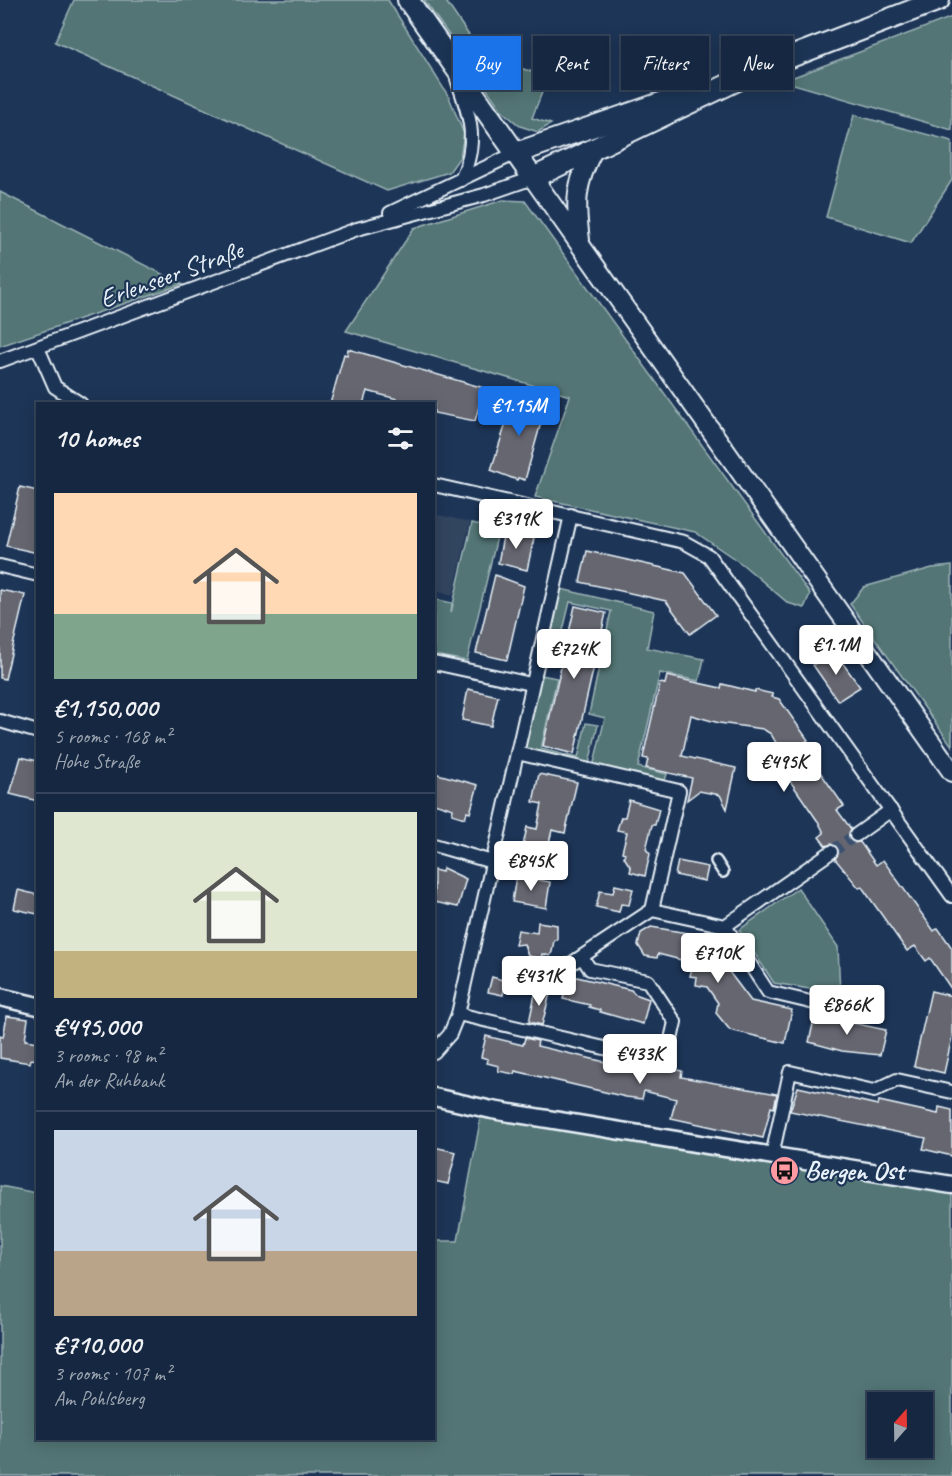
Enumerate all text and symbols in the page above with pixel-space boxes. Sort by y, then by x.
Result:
chip: Buy [453,36,521,90]
chip: Rent [533,36,609,90]
chip: Filters [621,36,709,90]
chip: New [721,36,793,90]
street label: Erlenseer Straße [95,232,250,316]
pin: €1.15M [470,386,568,437]
text: €1.15M [492,393,546,418]
text: 10 homes [54,422,139,455]
icon: filters [384,422,417,455]
pin: €319K [474,499,558,550]
text: €319K [493,506,539,531]
icon: home [182,532,290,640]
pin: €1.1M [794,625,878,676]
pin: €724K [532,629,616,680]
text: €1.1M [813,632,859,657]
text: €724K [551,636,597,661]
text: €1,150,000 [54,691,157,724]
text: 5 rooms · 168 m² [54,724,171,749]
pin: €495K [742,742,826,793]
text: Hohe Straße [54,749,139,774]
text: €495K [761,749,807,774]
pin: €845K [489,841,573,892]
text: €845K [508,848,554,873]
icon: home [182,851,290,959]
pin: €710K [676,933,760,984]
text: €710K [695,940,741,965]
pin: €431K [497,956,581,1007]
text: €431K [516,963,562,988]
pin: €866K [805,985,889,1036]
text: €866K [824,992,871,1017]
text: €495,000 [54,1010,140,1043]
pin: €433K [598,1034,682,1085]
text: €433K [617,1041,663,1066]
text: 3 rooms · 98 m² [54,1043,162,1068]
text: An der Ruhbank [54,1068,164,1093]
bus stop icon: Bergen Ost [768,1154,800,1186]
place label: Bergen Ost [805,1154,908,1187]
icon: home [182,1169,290,1277]
text: €710,000 [54,1328,141,1361]
text: 3 rooms · 107 m² [54,1361,171,1386]
text: Am Pohlsberg [54,1386,145,1411]
north arrow [867,1392,933,1458]
map controls [867,1392,933,1458]

